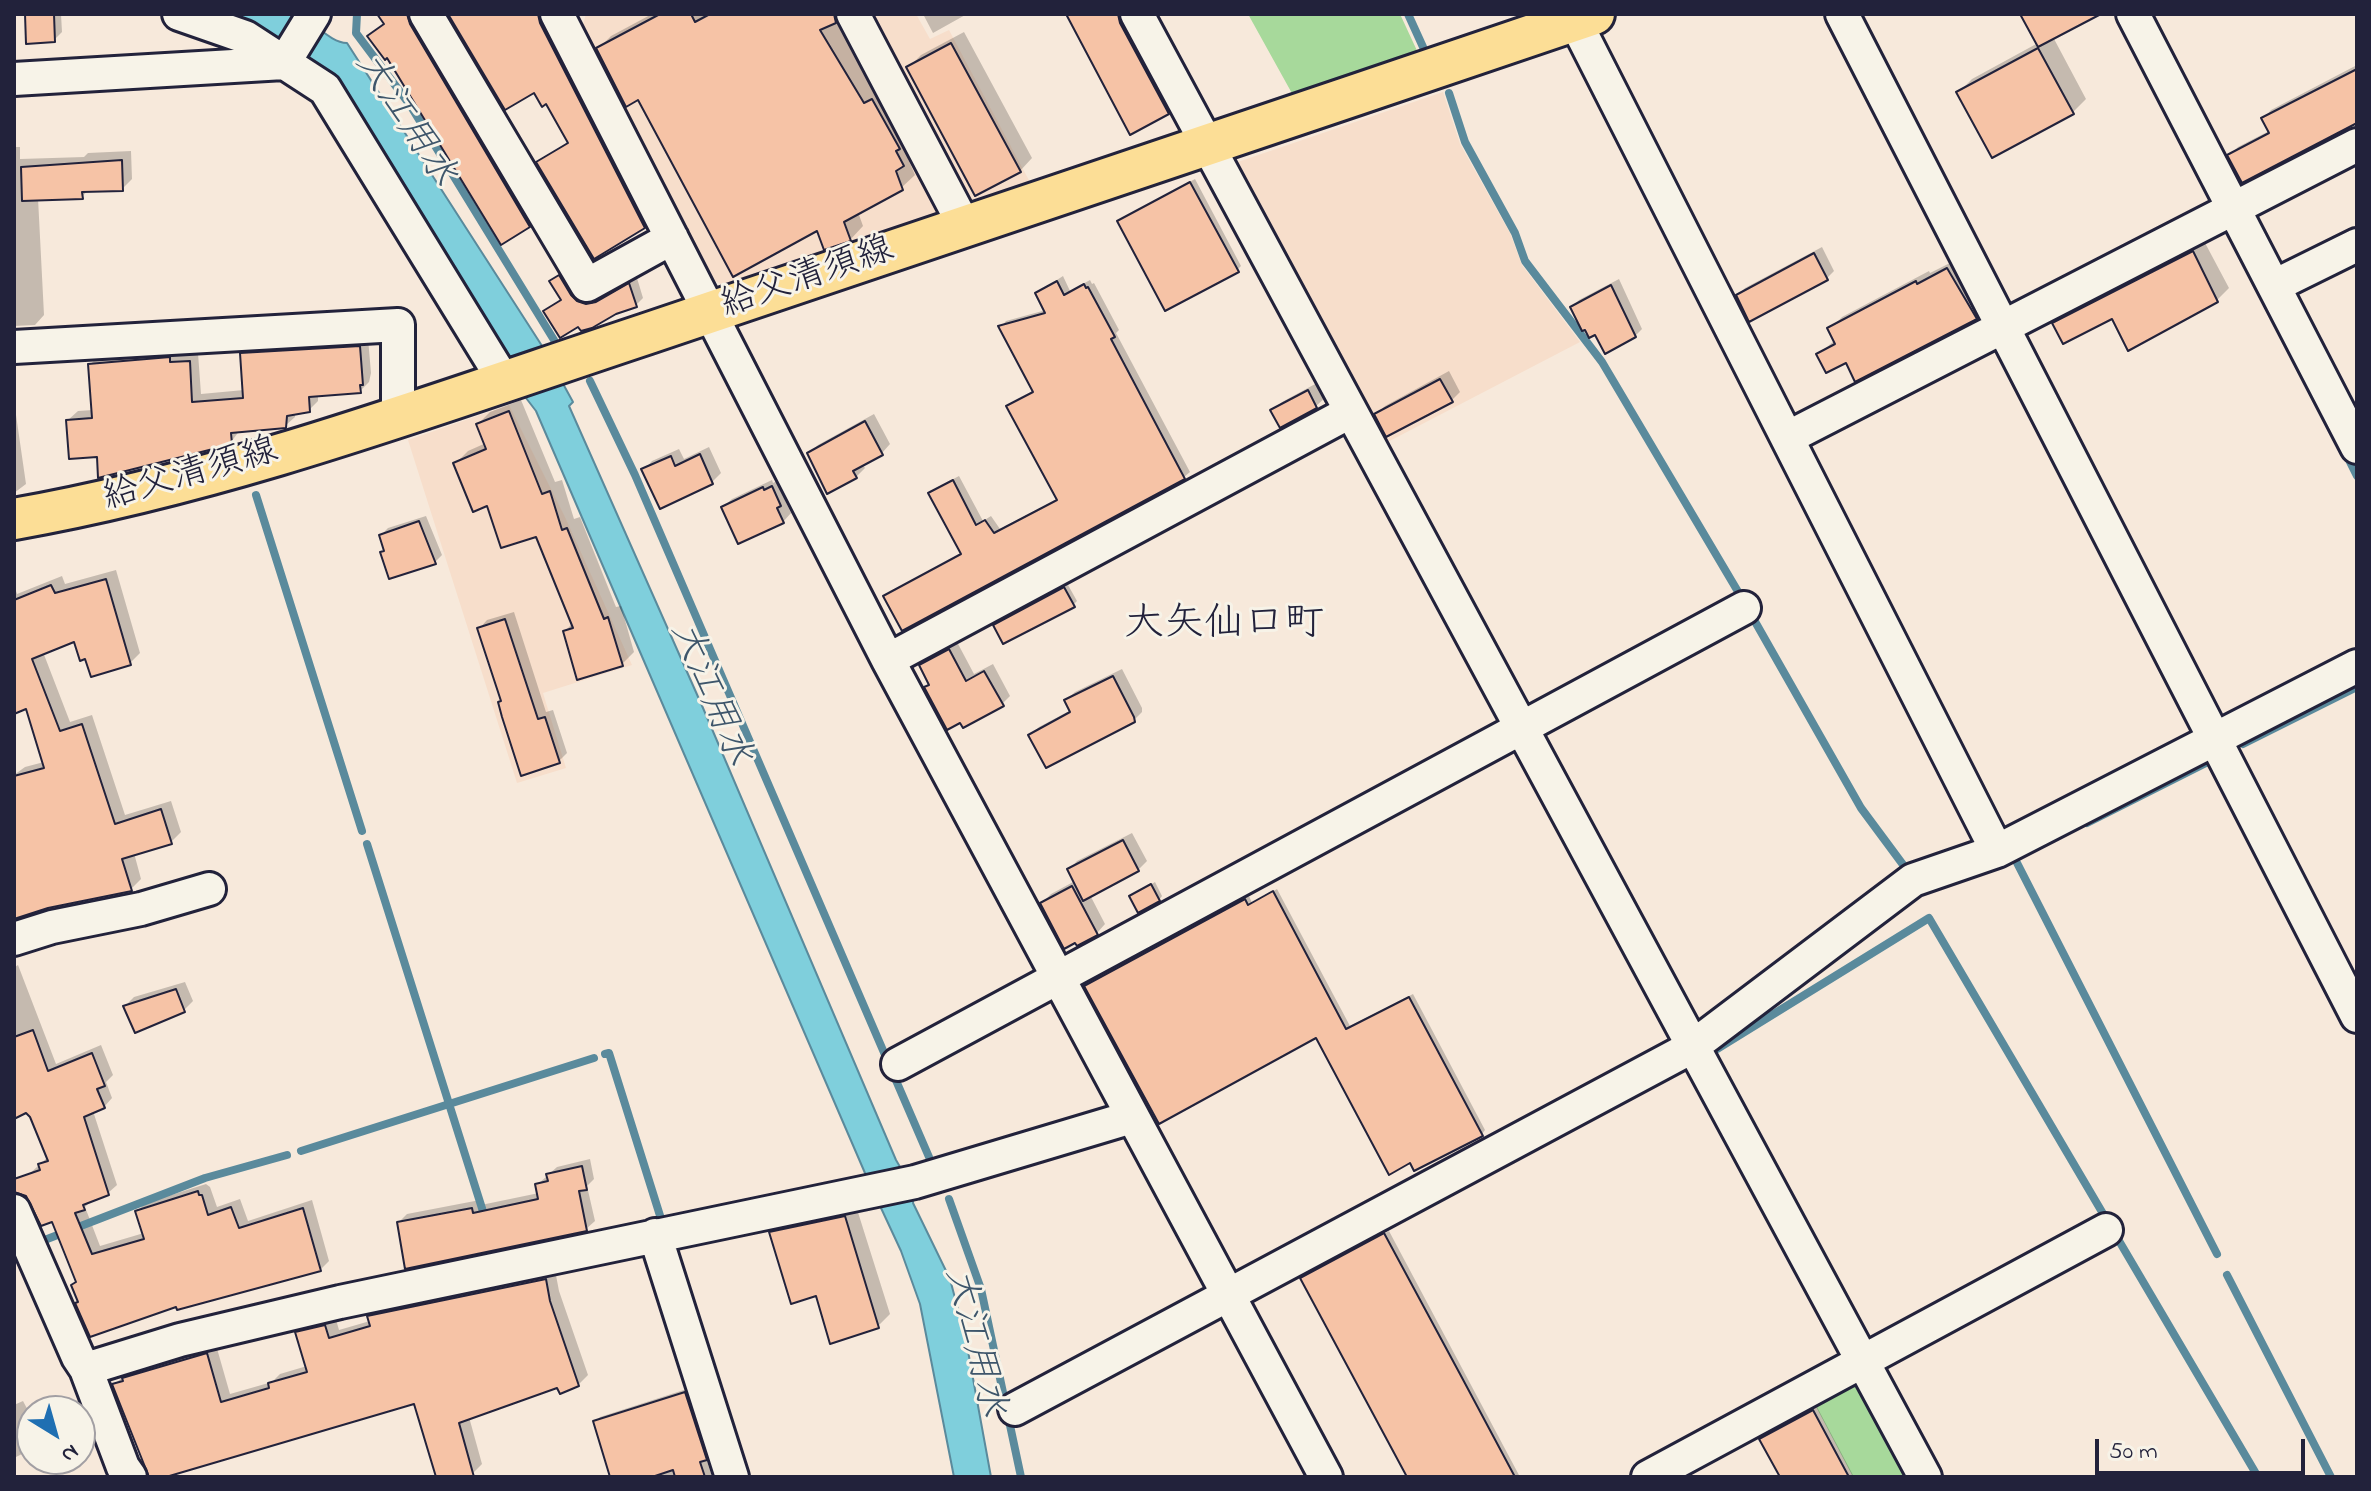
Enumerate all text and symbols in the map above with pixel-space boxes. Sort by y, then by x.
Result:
water label: 大江用水 [342,45,464,197]
street label: 給父清須線 [716,230,900,330]
street label: 給父清須線 [99,431,283,523]
district label: 大矢仙口町 [1124,603,1324,651]
water label: 大江用水 [657,616,759,774]
water label: 大江用水 [931,1264,1013,1422]
north arrow [16,1395,96,1475]
scale bar [2099,1423,2309,1473]
text: N [54,1435,85,1470]
text: 50 m [2109,1435,2158,1470]

